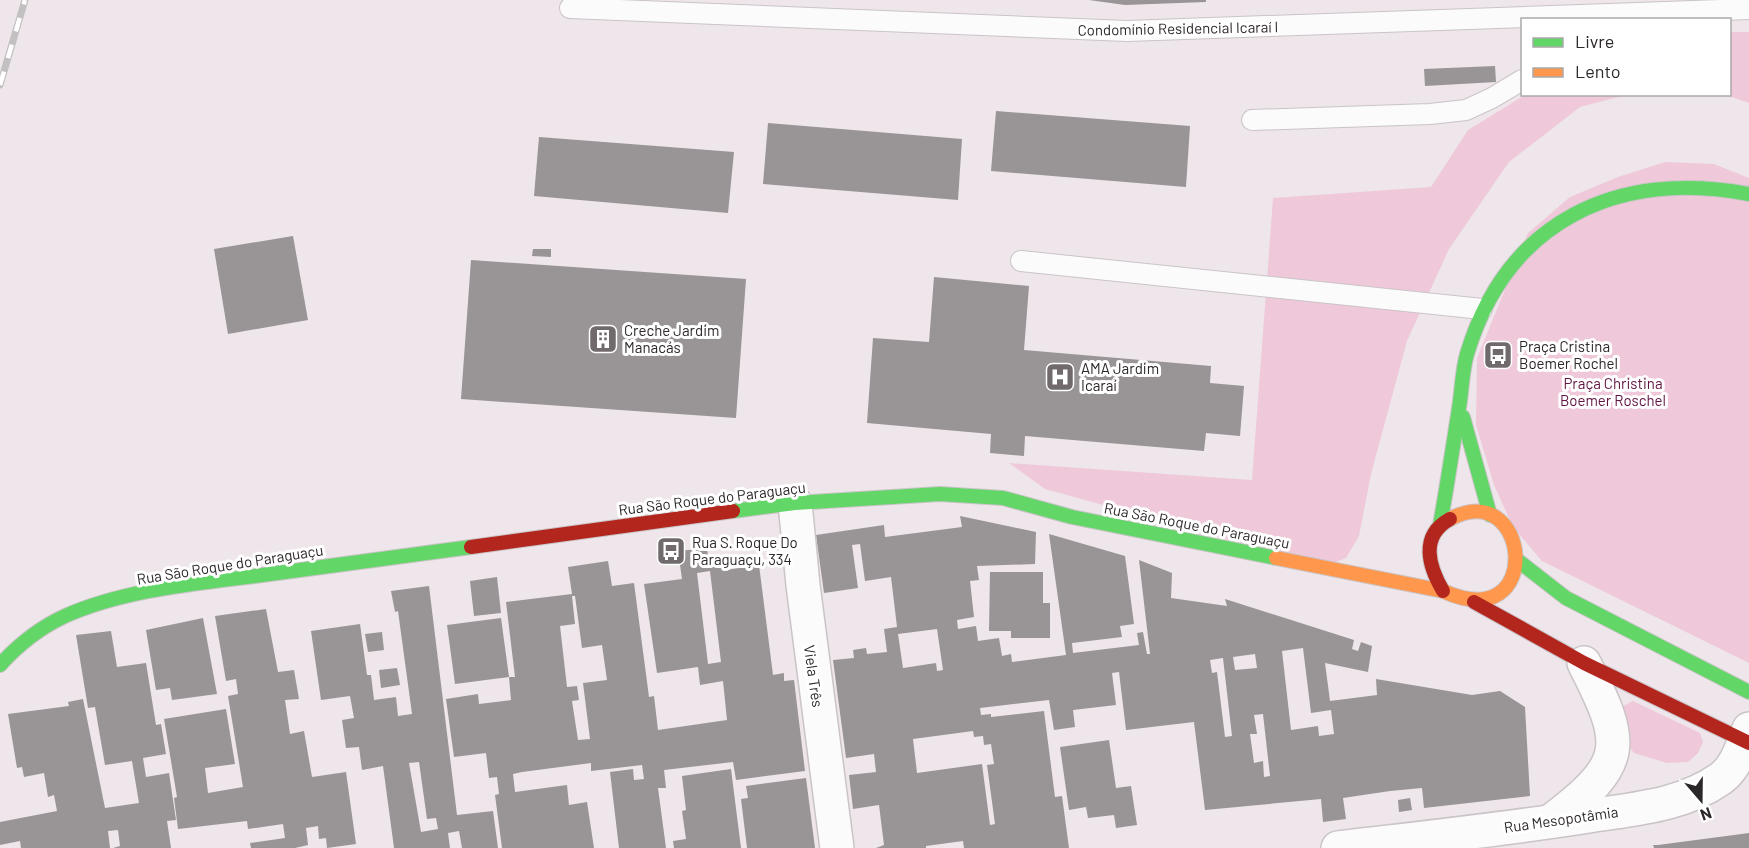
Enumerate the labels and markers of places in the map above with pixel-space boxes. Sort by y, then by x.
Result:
place label: Creche Jardim Manacás [624,321,719,356]
building icon: Creche Jardim Manacás [587,323,619,355]
place label: Praça Cristina Boemer Rochel [1519,337,1618,372]
bus stop icon: Praça Cristina Boemer Rochel [1482,339,1514,371]
place label: AMA Jardim Icaraí [1081,359,1159,394]
hospital icon: AMA Jardim Icaraí [1044,361,1076,393]
place label: Rua S. Roque Do Paraguaçu, 334 [692,533,798,568]
bus stop icon: Rua S. Roque Do Paraguaçu, 334 [655,535,687,567]

